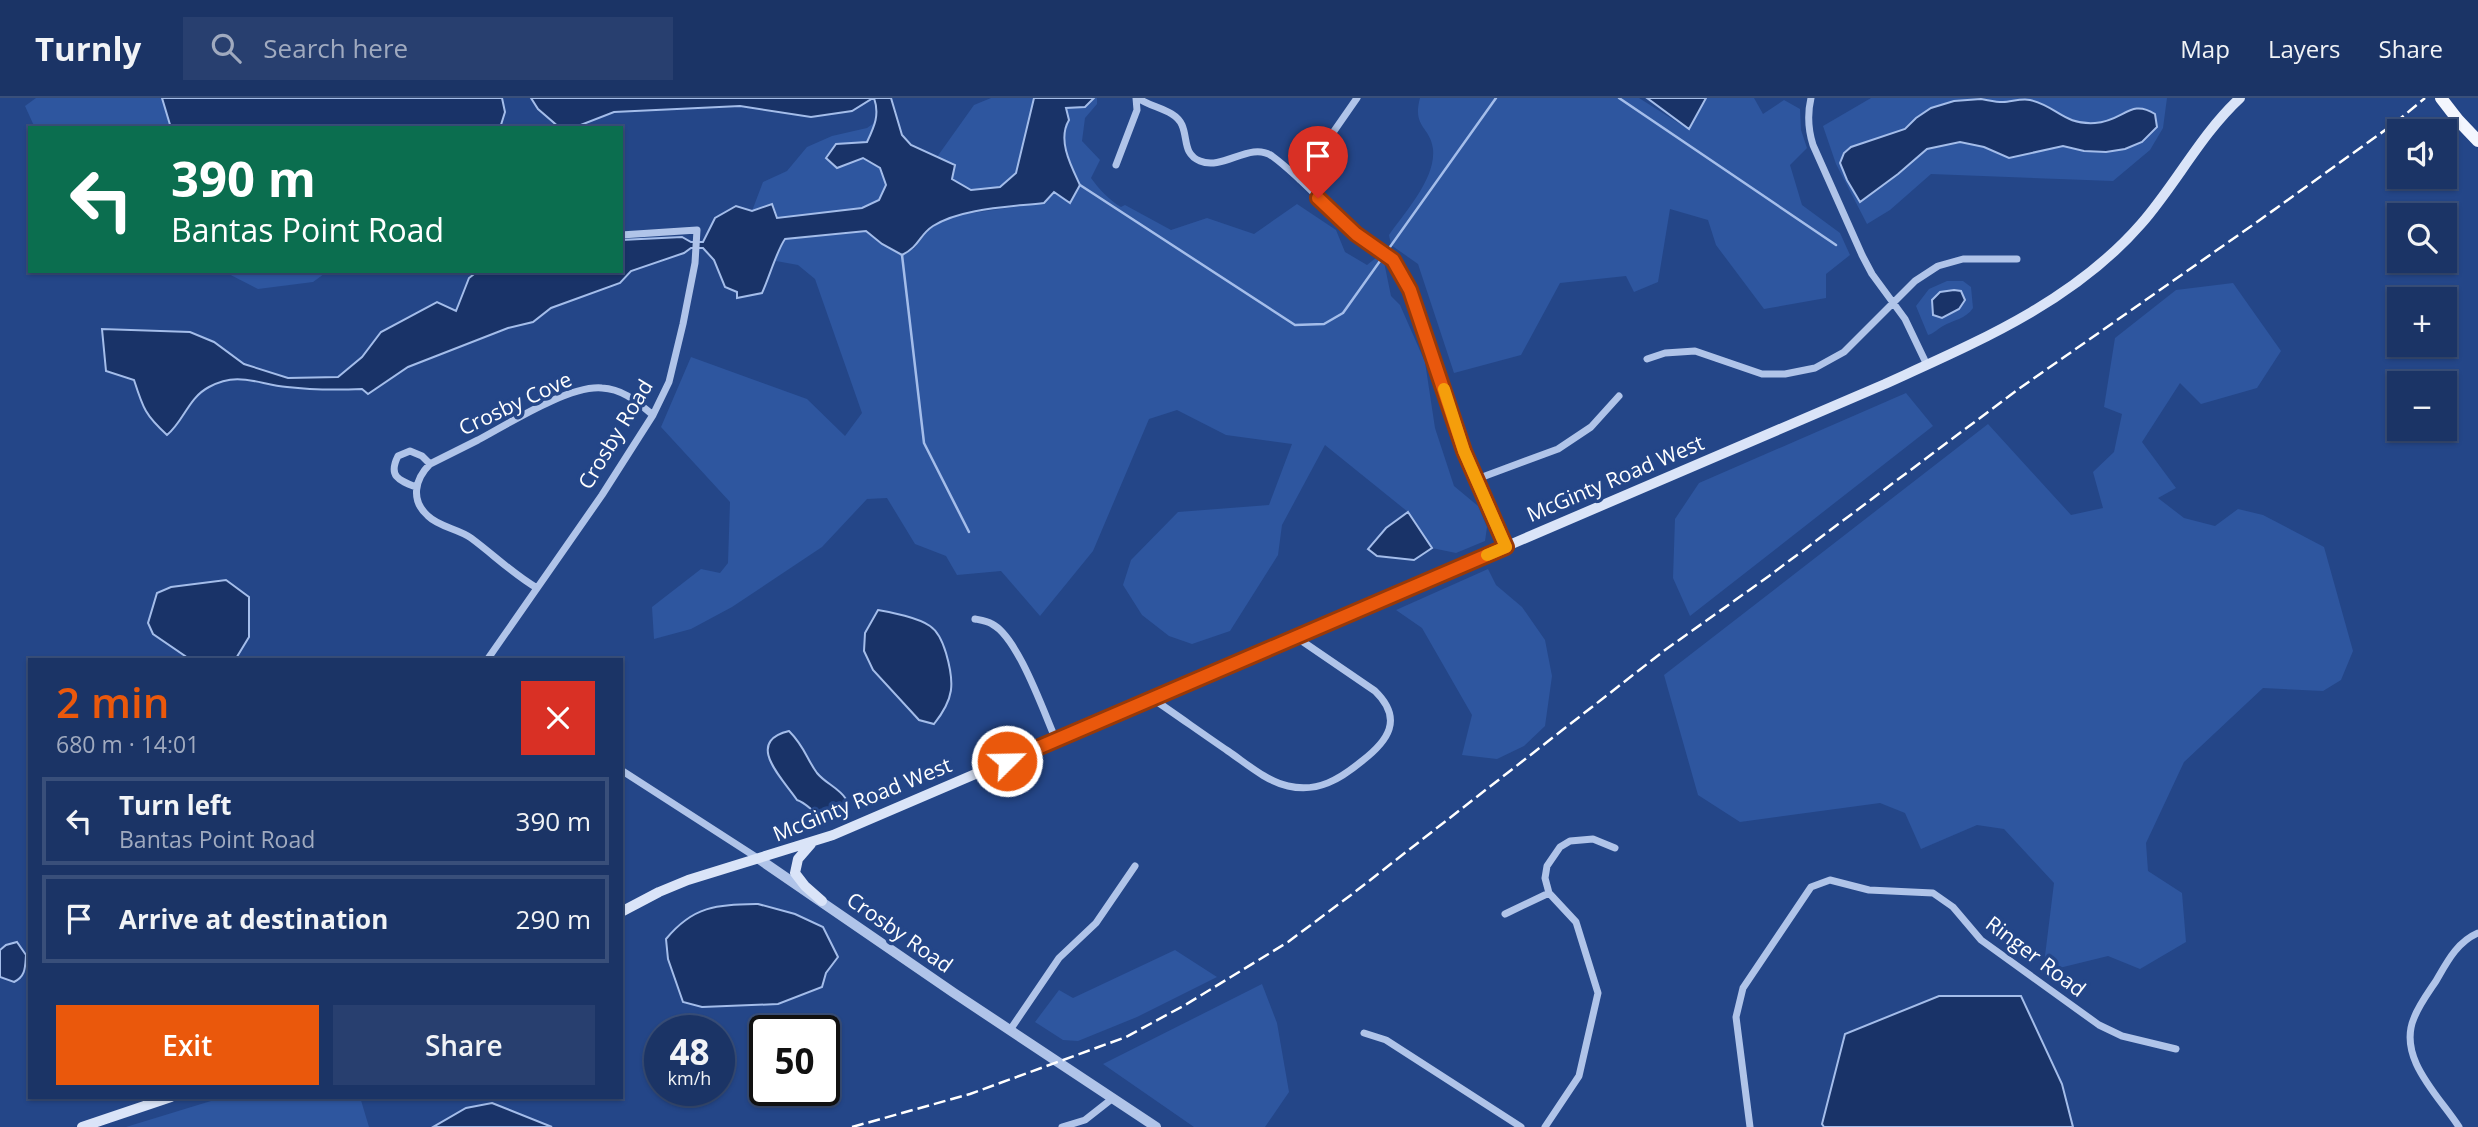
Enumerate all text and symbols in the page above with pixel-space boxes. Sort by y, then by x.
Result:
search box [183,17,673,80]
text: Turnly [35,26,141,71]
icon: search [207,29,245,67]
text: Search here [263,30,408,66]
text: Map [2180,32,2230,65]
text: Layers [2268,32,2341,65]
text: Share [2379,32,2443,65]
map controls [2387,119,2457,441]
button: sound [2387,119,2457,189]
pin [1288,126,1348,198]
icon: arrive [1299,137,1337,175]
text: 390 m [171,145,316,211]
icon: left [56,154,147,245]
button: search [2387,203,2457,273]
text: Bantas Point Road [171,208,444,251]
button: + [2387,287,2457,357]
street label: Crosby Cove [454,365,576,441]
button: − [2387,371,2457,441]
street label: Crosby Road [571,374,659,494]
street label: McGinty Road West [1522,428,1708,528]
text: 2 min [56,673,169,730]
button: close [521,681,595,755]
position arrow [970,724,1044,798]
text: 680 m · 14:01 [56,728,199,760]
street label: McGinty Road West [769,750,955,848]
text: Turn left [119,787,231,823]
icon: left [60,802,98,840]
text: 390 m [516,803,591,839]
text: Bantas Point Road [119,823,315,855]
street label: Crosby Road [841,885,959,979]
icon: arrive [60,900,98,938]
text: Arrive at destination [119,901,388,937]
text: 290 m [516,901,591,937]
street label: Ringer Road [1980,909,2092,1003]
button: Exit [56,1005,319,1085]
button: Share [333,1005,595,1085]
speed limit sign: 50 [749,1015,840,1106]
text: 48 [669,1028,710,1075]
text: km/h [668,1066,711,1090]

